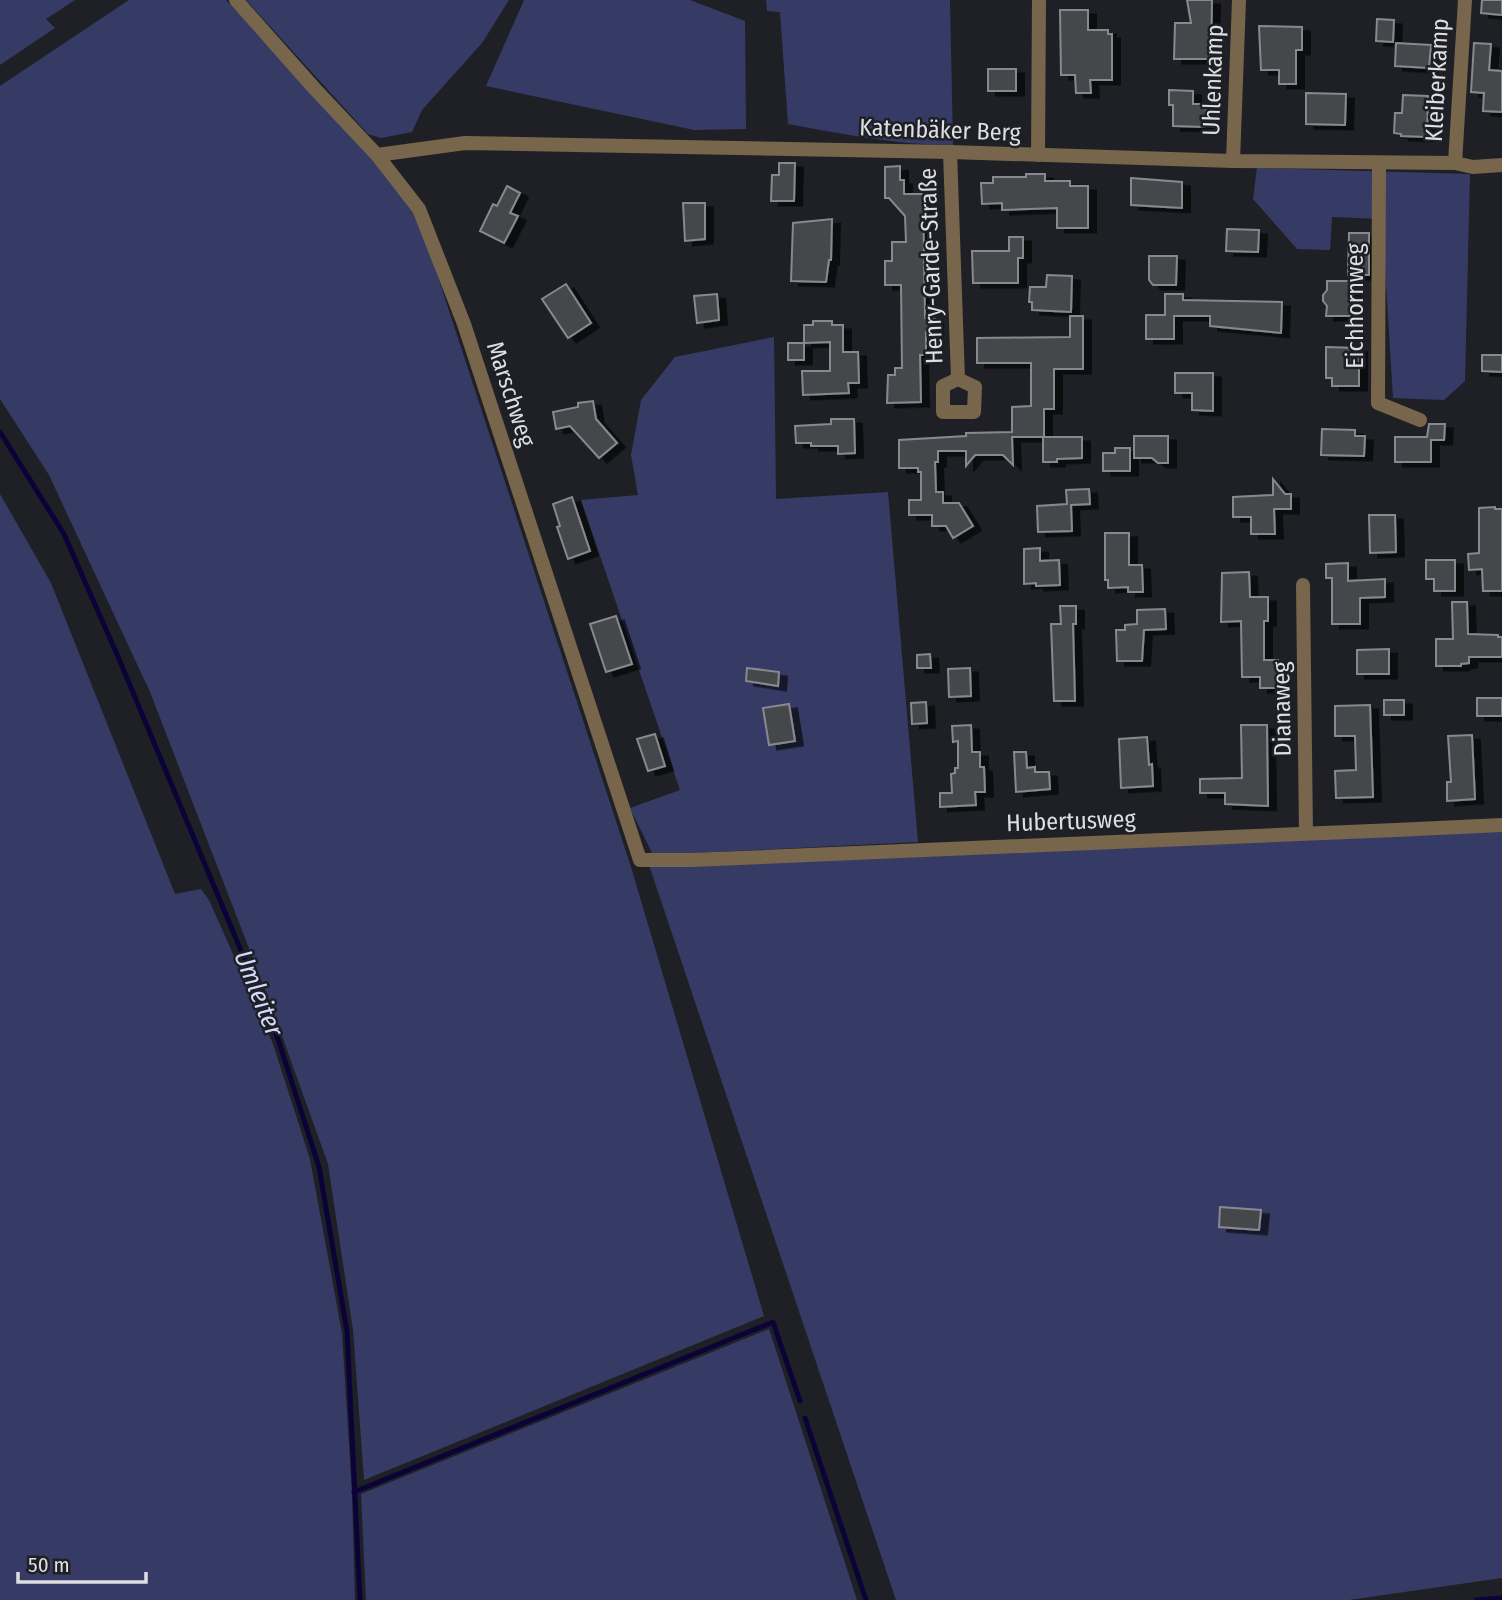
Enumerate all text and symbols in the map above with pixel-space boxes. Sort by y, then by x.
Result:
street label: Kleiberkamp [1420,18,1454,142]
street label: Uhlenkamp [1197,24,1229,136]
street label: Katenbäker Berg [859,113,1022,147]
street label: Henry-Garde-Straße [914,167,948,365]
street label: Eichhornweg [1341,243,1369,369]
street label: Marschweg [481,338,541,451]
street label: Dianaweg [1267,661,1297,757]
street label: Hubertusweg [1006,805,1137,837]
water label: Umleiter [227,946,290,1042]
scale bar [18,1540,145,1584]
text: 50 m [28,1552,70,1578]

